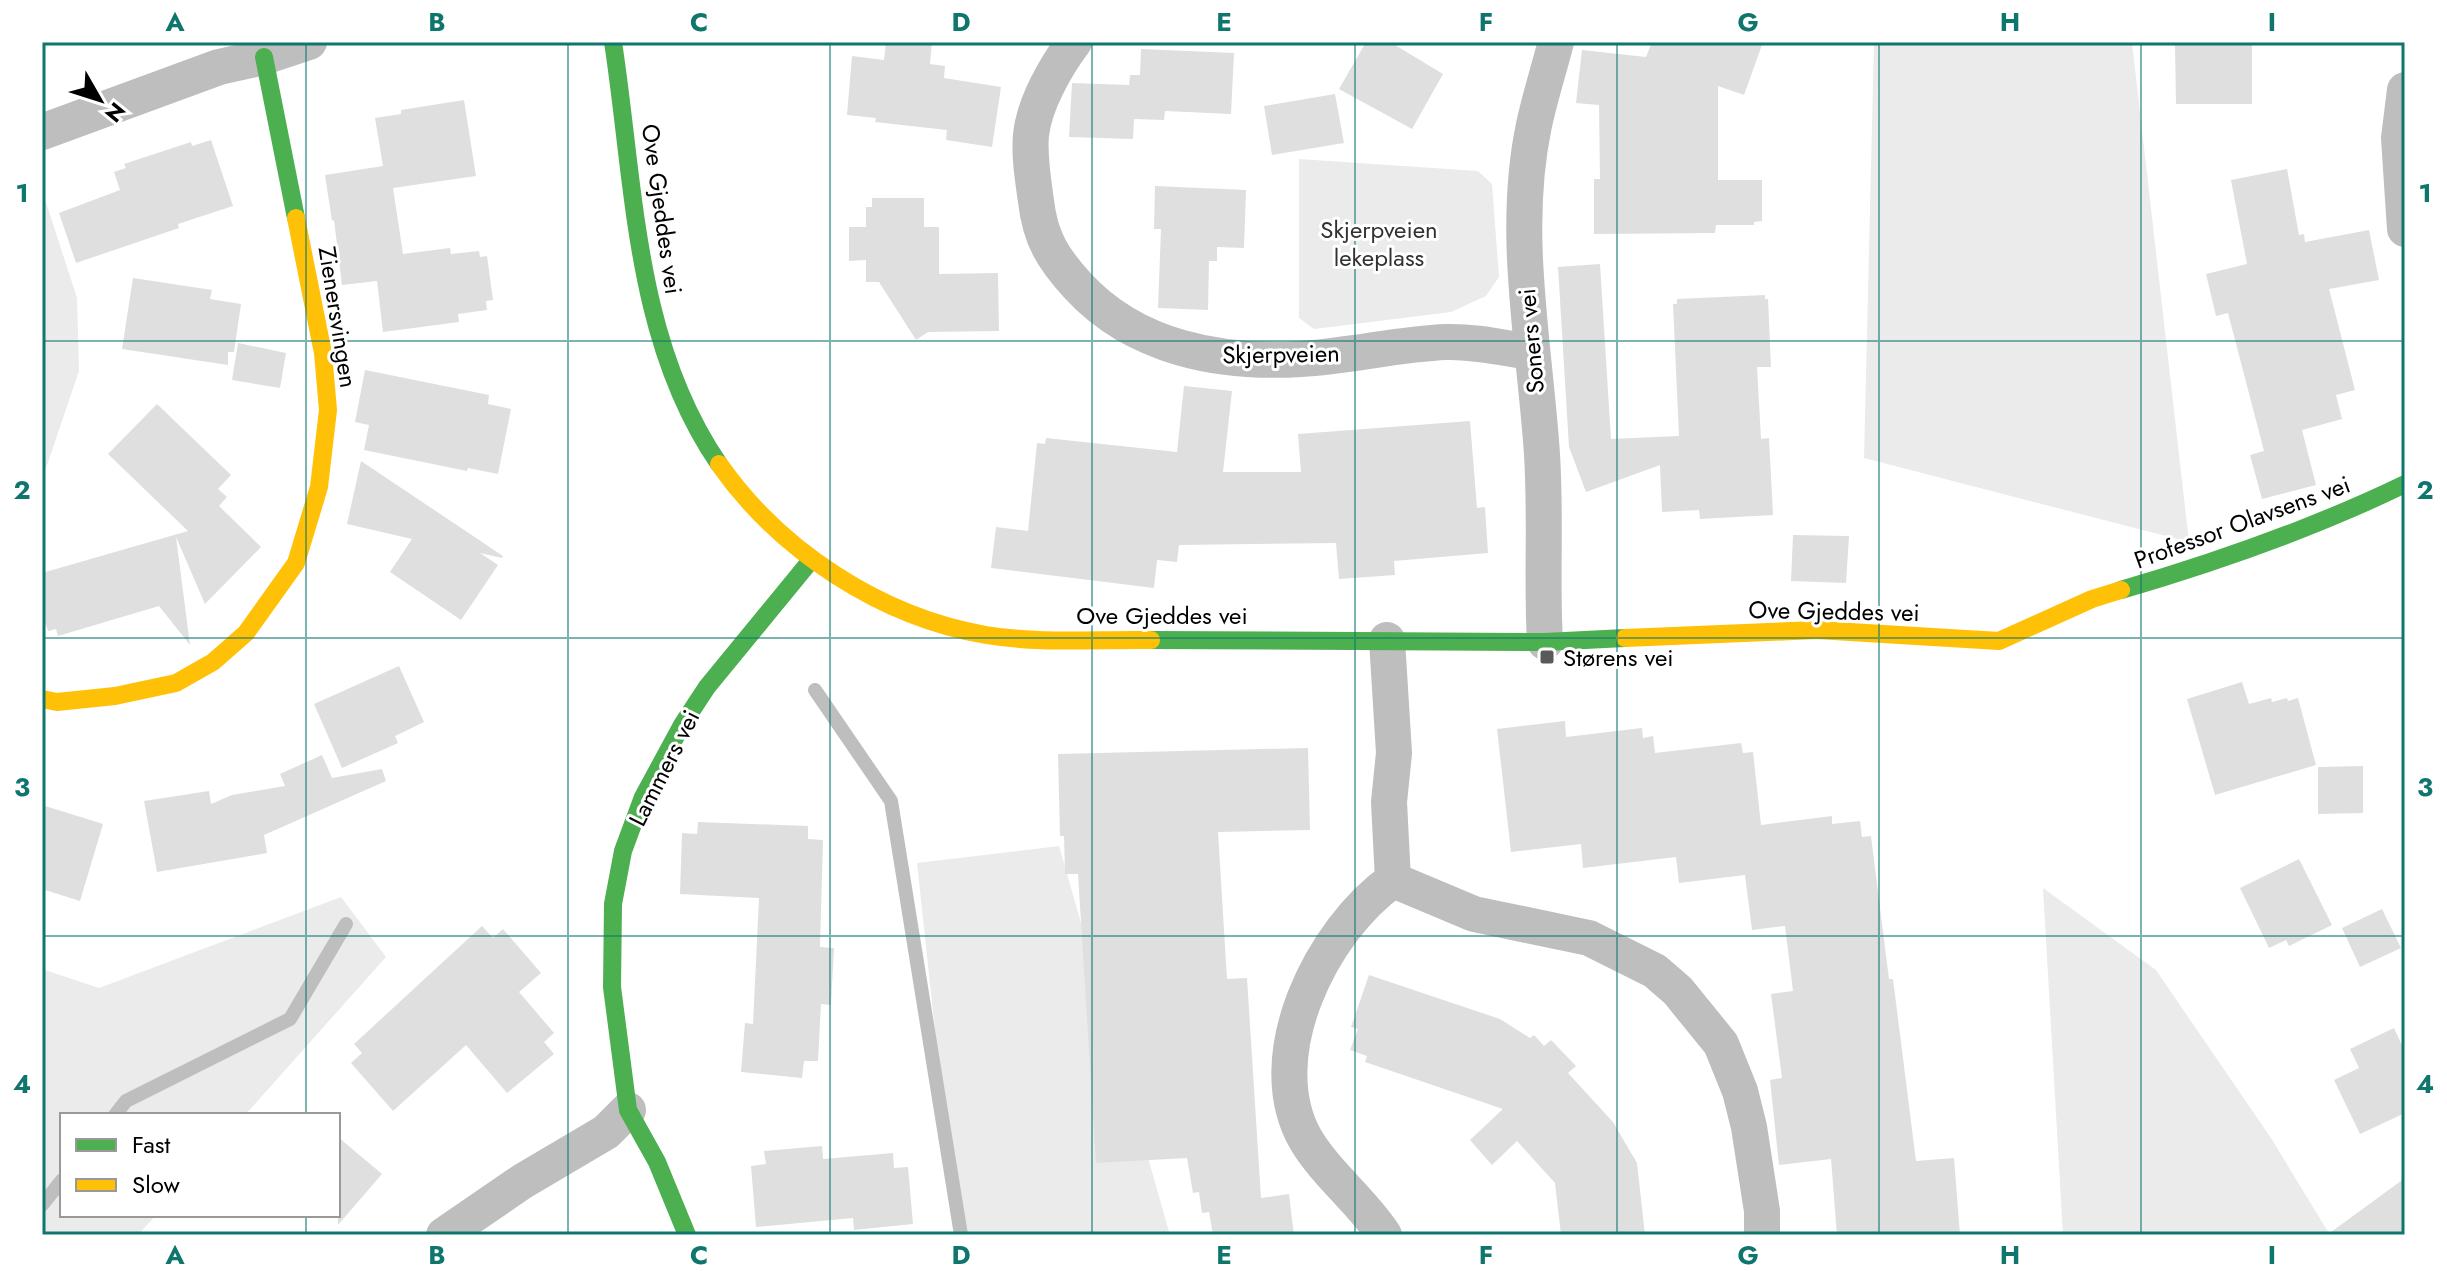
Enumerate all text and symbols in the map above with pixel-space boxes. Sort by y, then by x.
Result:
text: A [164,3,185,41]
text: B [428,3,446,41]
text: C [690,3,708,41]
text: D [951,3,971,41]
text: E [1216,3,1232,41]
text: F [1479,3,1493,41]
text: G [1737,3,1759,41]
text: H [2000,3,2020,41]
text: I [2268,3,2276,41]
north arrow [60,60,140,140]
text: N [98,96,133,129]
street label: Ove Gjeddes vei [633,122,691,296]
text: 1 [15,174,29,212]
text: 1 [2418,174,2432,212]
park label: Skjerpveien lekeplass [1320,212,1438,275]
street label: Zienersvingen [310,244,366,390]
street label: Soners vei [1509,287,1553,395]
street label: Skjerpveien [1222,335,1340,373]
street label: Professor Olavsens vei [2129,467,2355,577]
text: 2 [13,471,31,509]
text: 2 [2416,471,2434,509]
street label: Ove Gjeddes vei [1748,592,1920,630]
street label: Ove Gjeddes vei [1076,598,1248,633]
place label: Størens vei [1563,640,1674,675]
marker: Størens vei [1538,648,1556,666]
street label: Lammers vei [620,704,708,832]
text: 3 [14,768,30,806]
text: 3 [2417,768,2433,806]
text: 4 [13,1065,31,1103]
text: 4 [2416,1065,2434,1103]
legend [60,1113,340,1217]
text: Fast [132,1127,170,1162]
text: Slow [132,1167,180,1202]
text: A [164,1236,185,1274]
text: B [428,1236,446,1274]
text: C [690,1236,708,1274]
text: D [951,1236,971,1274]
text: E [1216,1236,1232,1274]
text: F [1479,1236,1493,1274]
text: G [1737,1236,1759,1274]
text: H [2000,1236,2020,1274]
text: I [2268,1236,2276,1274]

